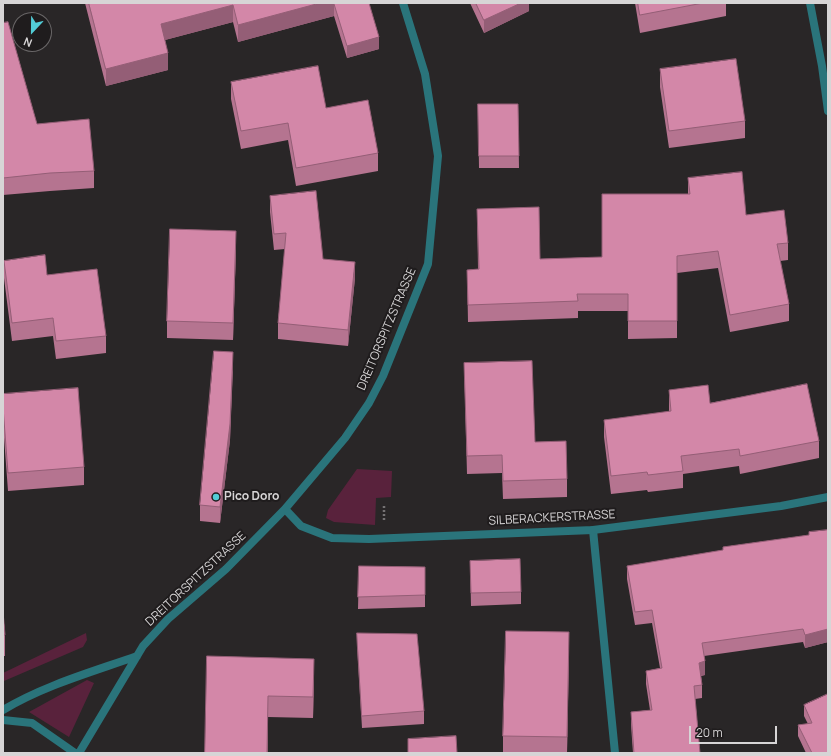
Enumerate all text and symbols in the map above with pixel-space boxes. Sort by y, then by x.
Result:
north arrow [12,12,52,52]
text: N [21,34,34,51]
street label: DREITORSPITZSTRASSE [355,265,419,393]
place label: Pico Doro [224,490,279,504]
marker: Pico Doro [211,492,221,502]
street label: SILBERACKERSTRASSE [488,507,616,529]
street label: DREITORSPITZSTRASSE [143,529,249,629]
scale bar [691,718,779,744]
text: 20 m [696,724,723,741]

